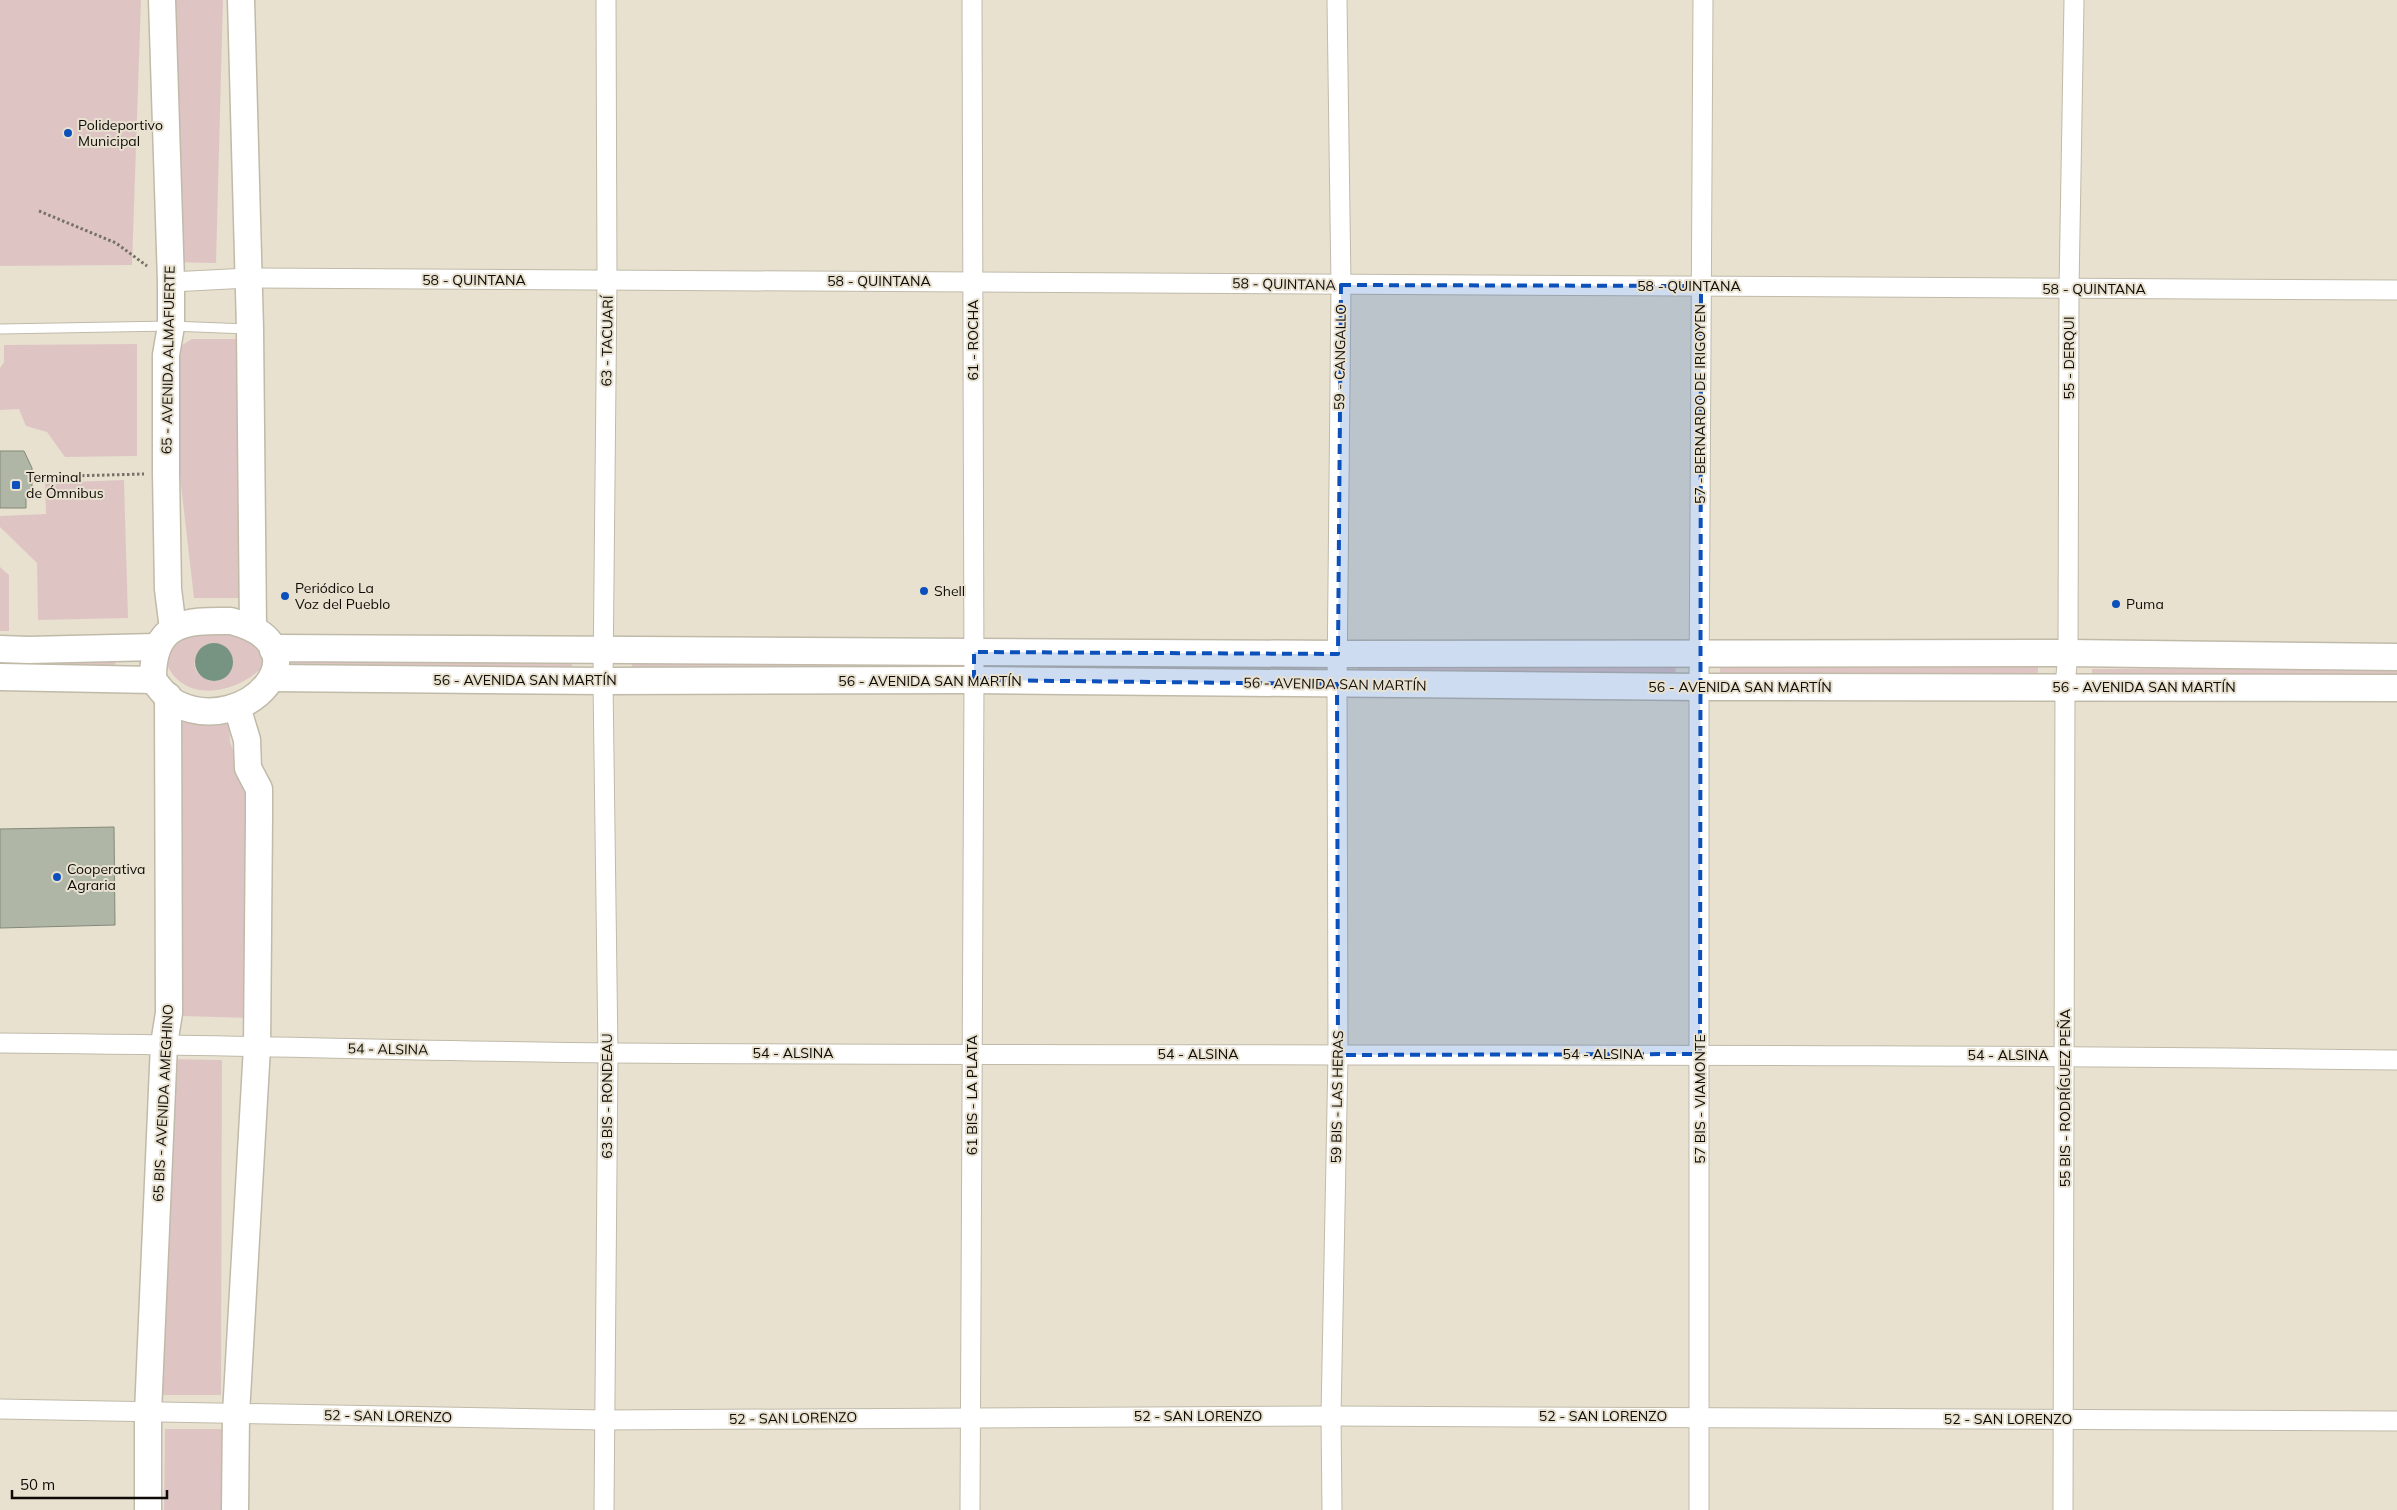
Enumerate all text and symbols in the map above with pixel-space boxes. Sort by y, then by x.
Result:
place label: Polideportivo Municipal [78,116,163,150]
marker: Polideportivo Municipal [62,127,74,139]
street label: 65 - AVENIDA ALMAFUERTE [157,266,179,454]
street label: 58 - QUINTANA [422,271,527,289]
street label: 58 - QUINTANA [827,272,932,290]
street label: 58 - QUINTANA [1232,274,1337,294]
street label: 58 - QUINTANA [1637,277,1742,295]
street label: 58 - QUINTANA [2042,280,2147,298]
street label: 63 - TACUARÍ [597,294,617,387]
street label: 61 - ROCHA [964,299,982,381]
street label: 59 - CANGALLO [1330,304,1350,410]
street label: 57 - BERNARDO DE IRIGOYEN [1691,304,1709,504]
street label: 55 - DERQUI [2060,316,2078,400]
place label: Terminal de Ómnibus [26,468,104,502]
marker: Terminal de Ómnibus [10,479,22,491]
place label: Periódico La Voz del Pueblo [295,579,390,613]
place label: Shell [934,582,965,600]
marker: Shell [918,585,930,597]
marker: Periódico La Voz del Pueblo [279,590,291,602]
place label: Puma [2126,595,2164,613]
marker: Puma [2110,598,2122,610]
street label: 56 - AVENIDA SAN MARTÍN [433,671,617,689]
street label: 56 - AVENIDA SAN MARTÍN [838,672,1022,690]
street label: 56 - AVENIDA SAN MARTÍN [1243,673,1427,695]
street label: 56 - AVENIDA SAN MARTÍN [1648,678,1832,696]
street label: 56 - AVENIDA SAN MARTÍN [2052,678,2236,696]
place label: Cooperativa Agraria [67,860,145,894]
marker: Cooperativa Agraria [51,871,63,883]
street label: 65 BIS - AVENIDA AMEGHINO [149,1004,177,1202]
street label: 55 BIS - RODRÍGUEZ PEÑA [2056,1008,2074,1187]
street label: 59 BIS - LAS HERAS [1327,1030,1347,1164]
street label: 63 BIS - RONDEAU [598,1033,616,1159]
street label: 61 BIS - LA PLATA [963,1034,981,1155]
street label: 57 BIS - VIAMONTE [1691,1034,1709,1164]
street label: 54 - ALSINA [347,1039,429,1059]
street label: 54 - ALSINA [753,1044,834,1062]
street label: 54 - ALSINA [1158,1045,1239,1063]
street label: 54 - ALSINA [1563,1045,1644,1063]
street label: 54 - ALSINA [1968,1046,2049,1064]
street label: 52 - SAN LORENZO [324,1406,452,1426]
street label: 52 - SAN LORENZO [1134,1407,1262,1425]
street label: 52 - SAN LORENZO [1539,1407,1667,1425]
street label: 52 - SAN LORENZO [729,1408,857,1428]
street label: 52 - SAN LORENZO [1944,1410,2072,1428]
scale bar [12,1468,168,1500]
text: 50 m [20,1475,55,1494]

